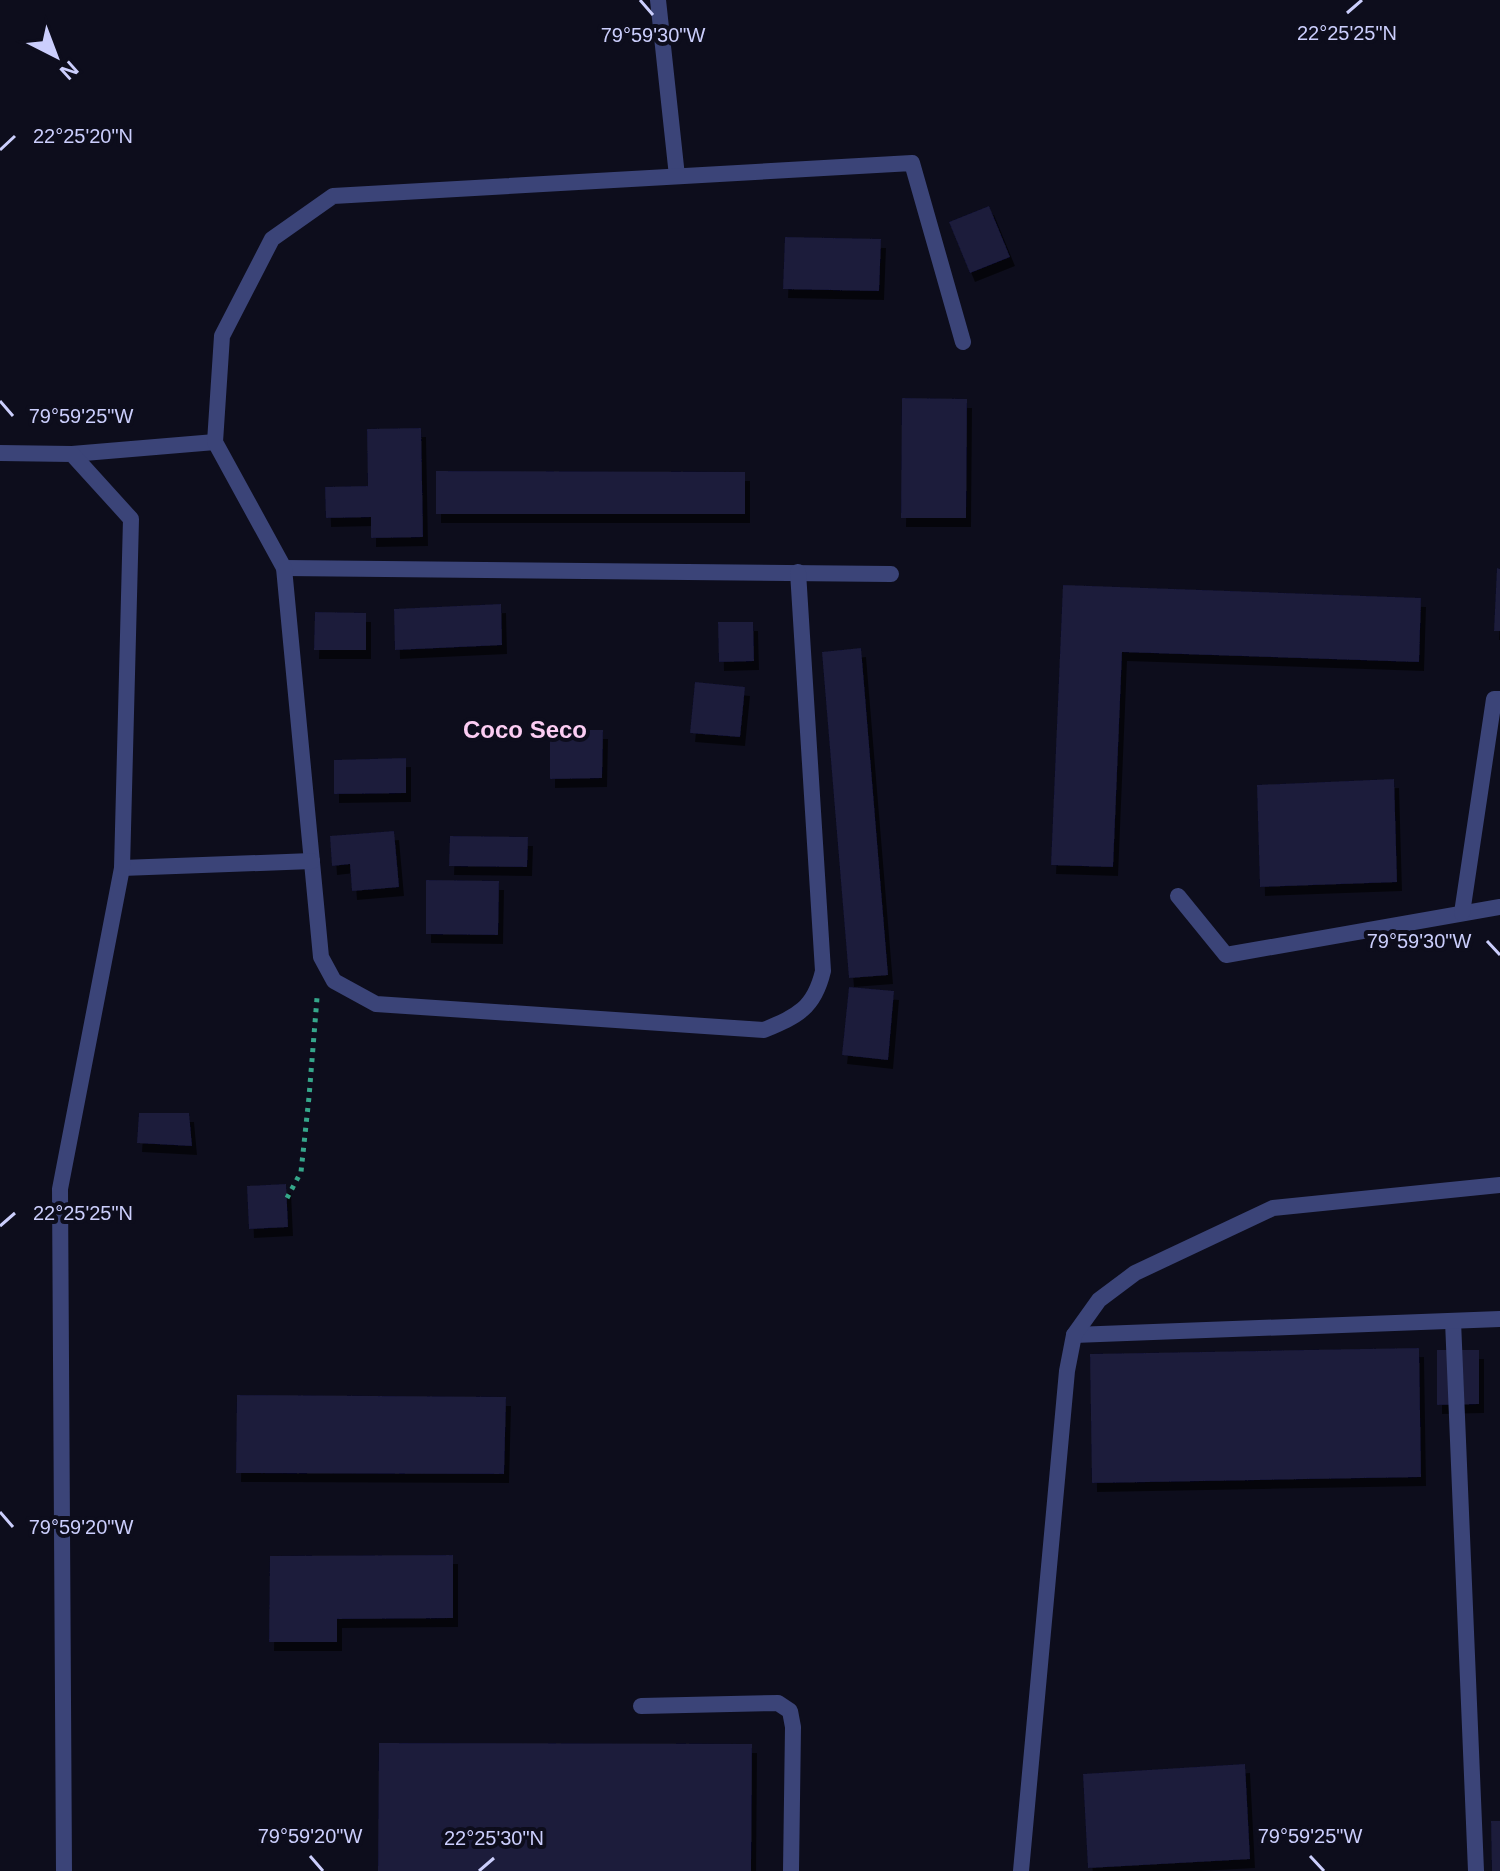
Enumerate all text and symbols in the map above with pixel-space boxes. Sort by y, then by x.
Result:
north arrow [16,16,96,96]
text: 22°25'25"N [1297,22,1397,44]
text: 79°59'30"W [601,24,705,46]
text: N [55,56,83,85]
text: 22°25'20"N [33,125,133,147]
text: 79°59'25"W [29,405,133,427]
district label: Coco Seco [463,716,587,743]
text: 79°59'30"W [1367,930,1471,952]
text: 22°25'25"N [33,1202,133,1224]
text: 79°59'20"W [29,1516,133,1538]
text: 79°59'20"W [258,1825,362,1847]
text: 79°59'25"W [1258,1825,1362,1847]
text: 22°25'30"N [444,1827,544,1849]

